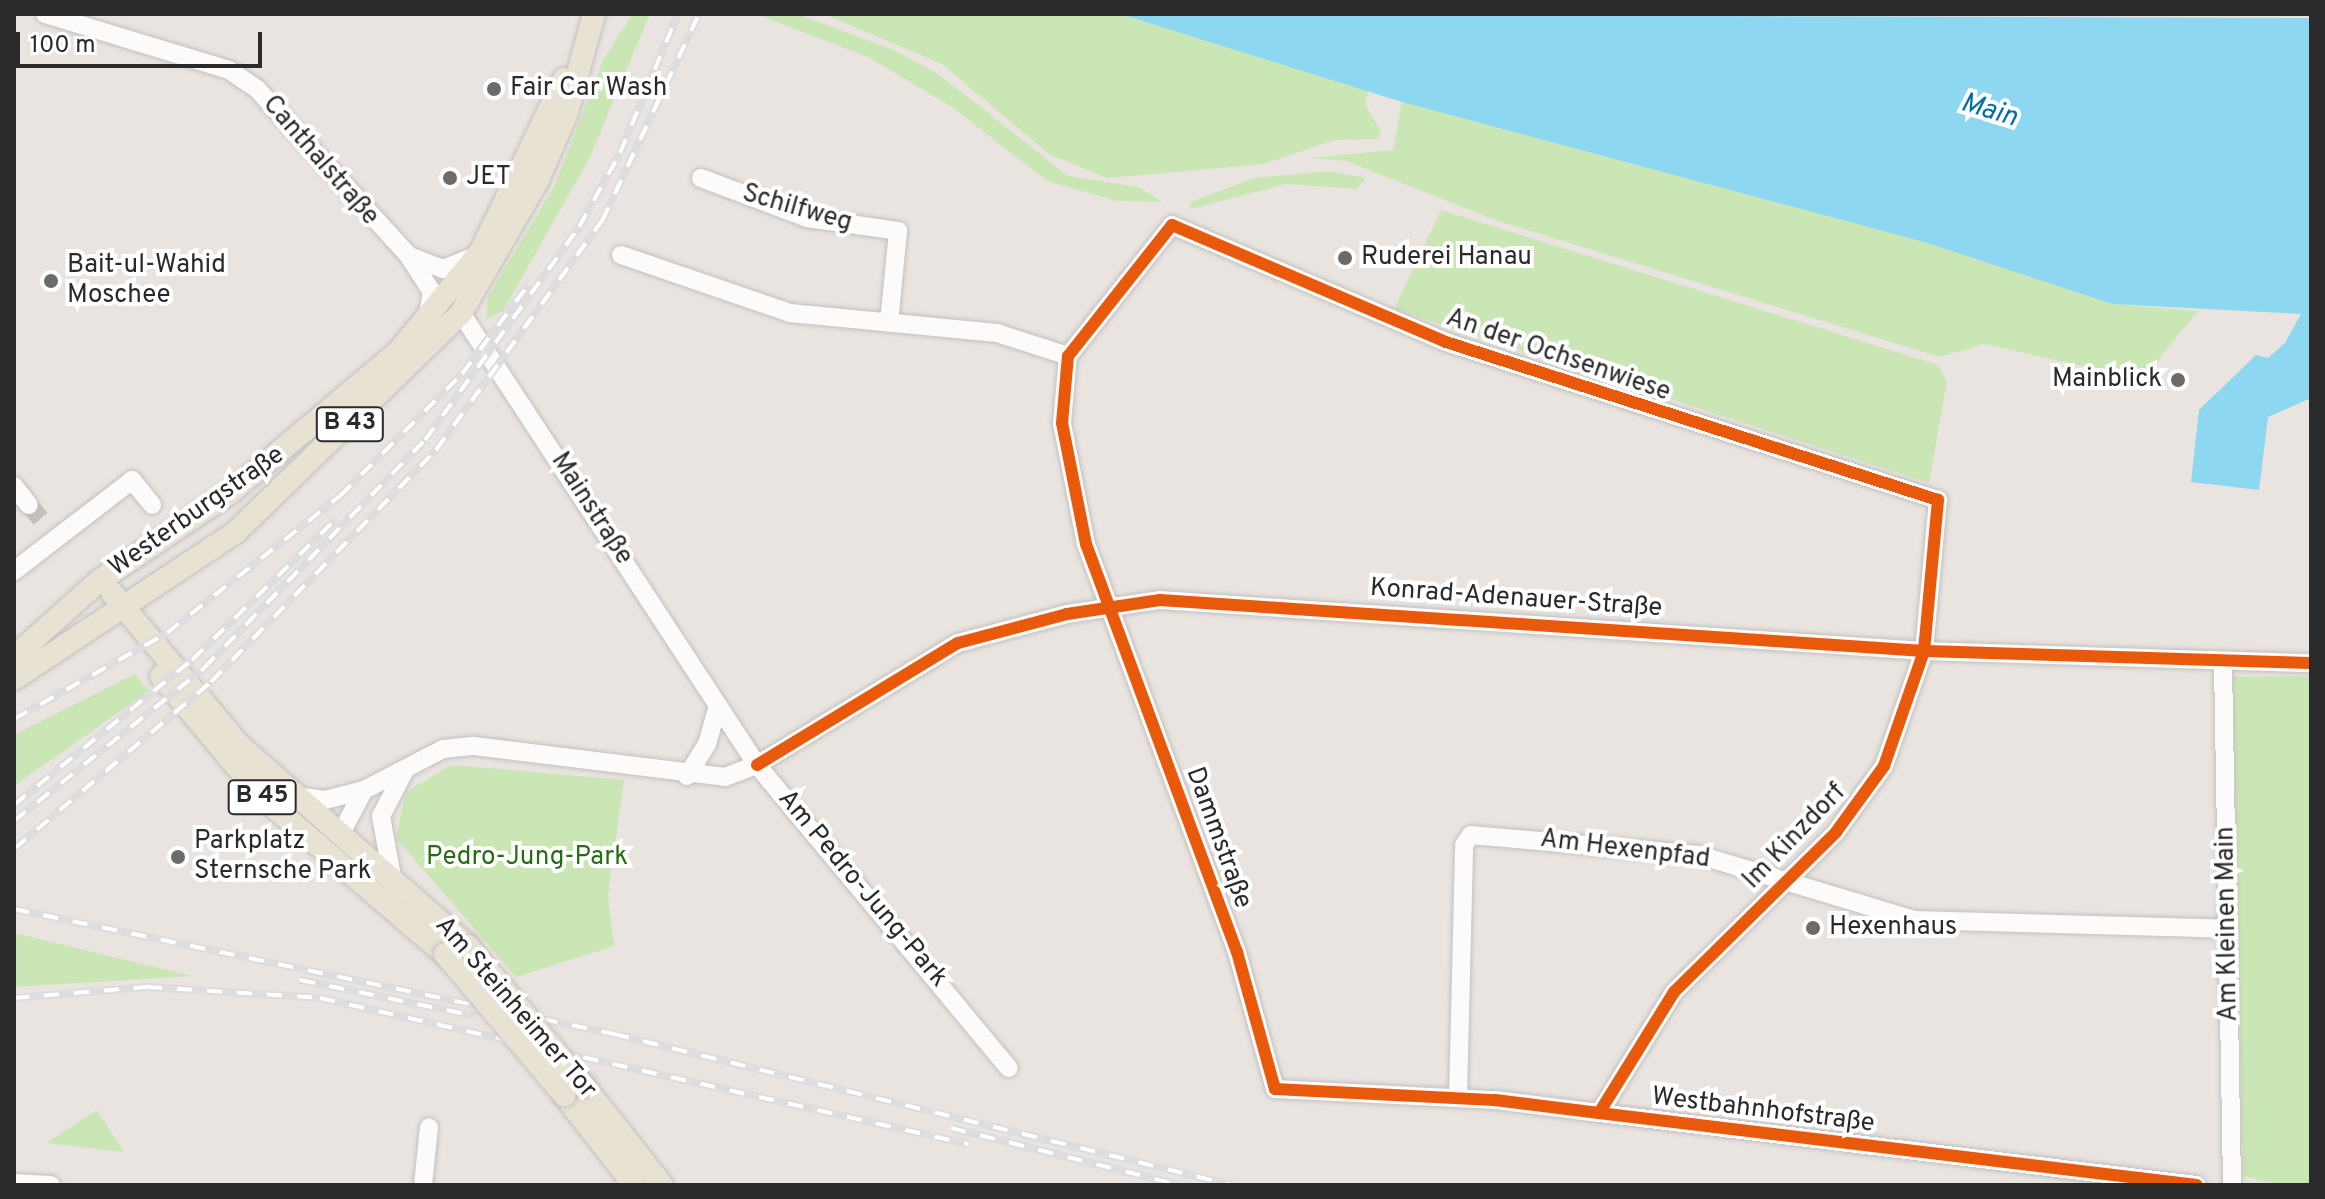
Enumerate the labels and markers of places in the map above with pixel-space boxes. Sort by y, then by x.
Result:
place label: Fair Car Wash [510,73,668,105]
marker: Fair Car Wash [485,80,503,98]
place label: JET [466,162,511,194]
marker: JET [441,169,459,187]
place label: Ruderei Hanau [1361,242,1532,274]
marker: Ruderei Hanau [1336,249,1354,267]
place label: Bait-ul-Wahid Moschee [67,250,226,312]
marker: Bait-ul-Wahid Moschee [42,272,60,290]
place label: Mainblick [2052,364,2162,396]
marker: Mainblick [2169,371,2187,389]
place label: Parkplatz Sternsche Park [194,826,371,888]
marker: Parkplatz Sternsche Park [169,848,187,866]
place label: Hexenhaus [1829,912,1957,944]
marker: Hexenhaus [1804,919,1822,937]

